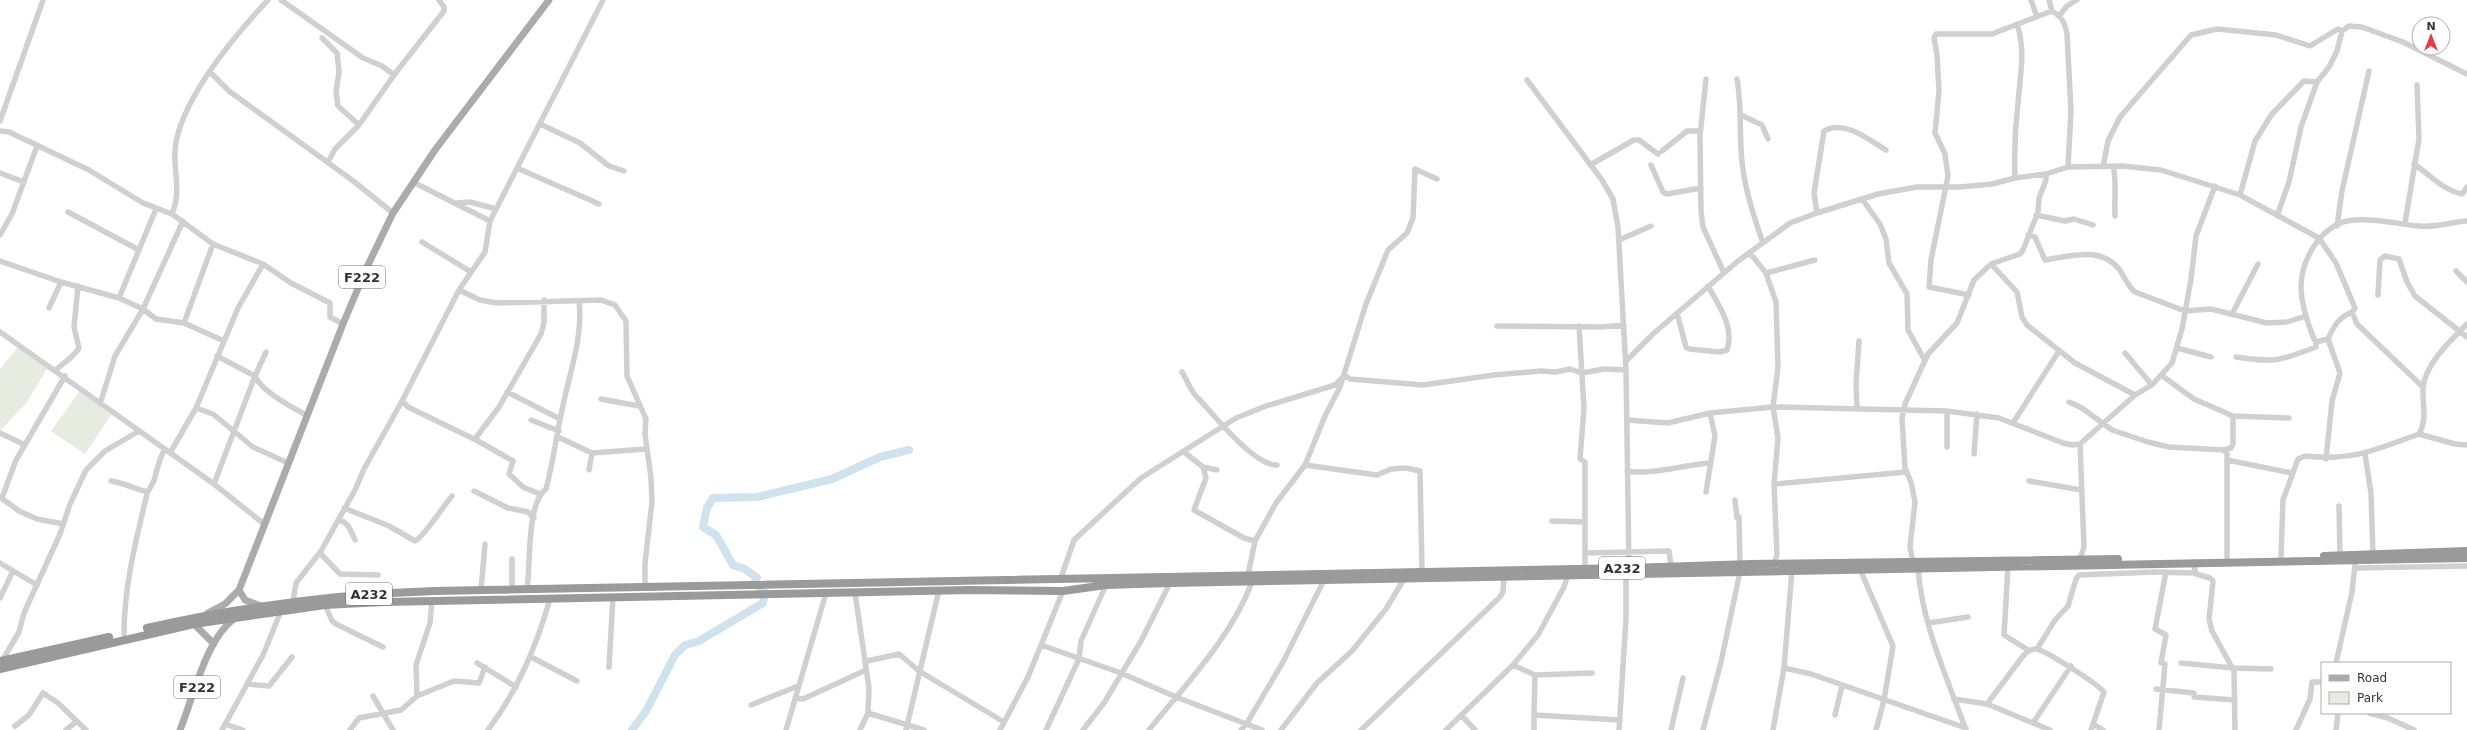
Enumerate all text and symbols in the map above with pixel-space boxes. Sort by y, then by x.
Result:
north arrow [2411,16,2451,56]
text: N [2426,20,2436,33]
road number: F222 [339,266,385,288]
road number: A232 [1599,557,1645,579]
road number: A232 [346,583,392,605]
legend [2321,662,2451,714]
text: Road [2357,671,2387,685]
road number: F222 [174,676,220,698]
text: Park [2357,691,2383,705]

